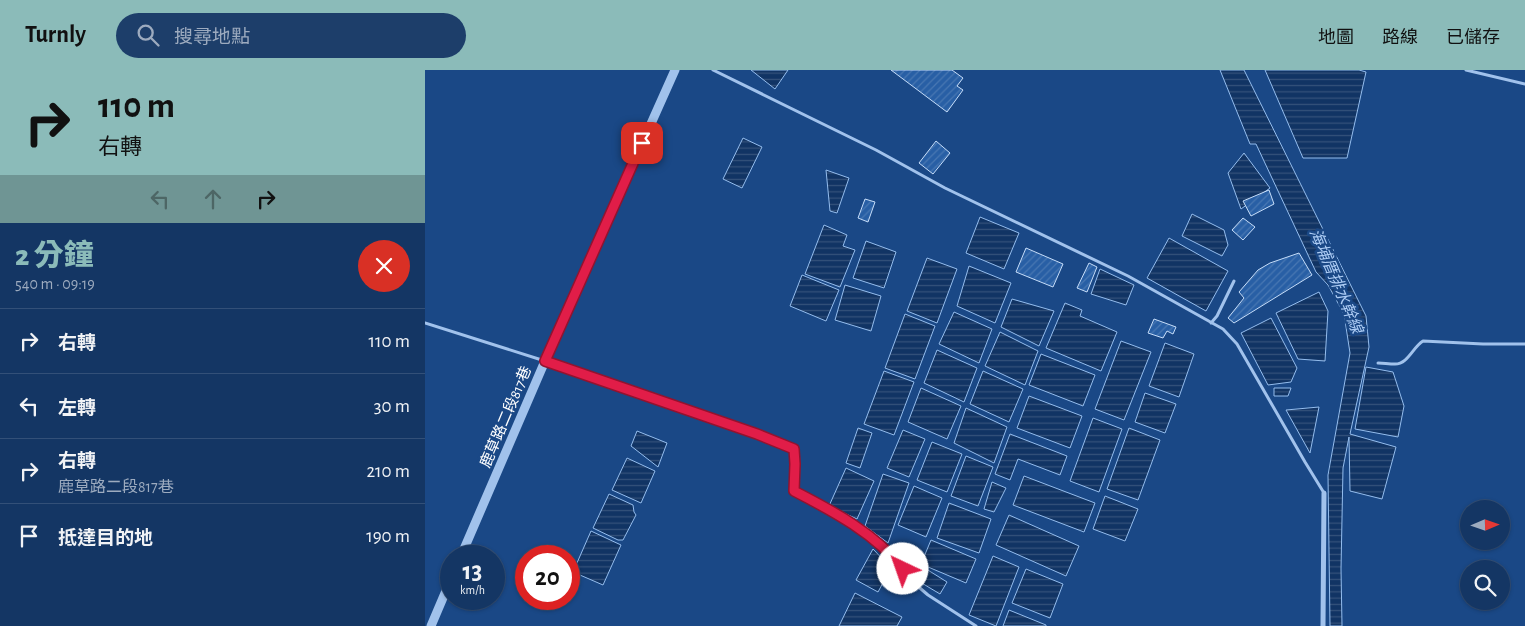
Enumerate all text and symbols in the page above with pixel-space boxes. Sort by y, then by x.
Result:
search box [116,13,466,58]
icon: search [134,21,162,49]
text: Turnly [25,23,86,47]
text: 搜尋地點 [174,28,250,47]
text: 地圖 [1318,29,1354,47]
text: 路線 [1382,29,1418,47]
text: 已儲存 [1446,29,1500,47]
text: 110 m [98,89,175,124]
icon: right [15,90,80,155]
pin [621,122,663,164]
icon: arrive [628,129,656,157]
text: 右轉 [98,136,142,158]
icon: left [146,185,174,213]
icon: ahead [199,185,227,213]
icon: right [252,185,280,213]
water label: 海埔厝排水幹線 [1307,226,1367,338]
button: close [358,240,410,292]
text: 2 分鐘 [15,241,94,271]
text: 540 m · 09:19 [15,276,95,292]
icon: right [15,327,43,355]
text: 110 m [369,332,410,351]
text: 右轉 [58,334,96,353]
street label: 鹿草路二段817巷 [477,364,534,470]
icon: left [15,392,43,420]
text: 30 m [374,397,410,416]
text: 左轉 [58,399,96,418]
text: 右轉 [58,452,96,471]
icon: right [15,457,43,485]
text: 210 m [366,462,410,481]
text: 鹿草路二段817巷 [58,479,174,495]
north arrow [1460,500,1510,550]
map controls [1460,500,1510,610]
icon: arrive [15,522,43,550]
text: 190 m [366,527,410,546]
text: 抵達目的地 [58,529,153,548]
position arrow [876,542,928,594]
speed limit sign: 20 [515,545,580,610]
text: 13 [463,559,482,584]
button: search [1460,560,1510,610]
text: km/h [460,584,485,596]

